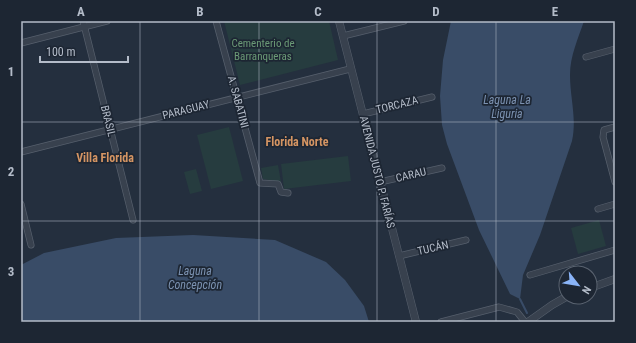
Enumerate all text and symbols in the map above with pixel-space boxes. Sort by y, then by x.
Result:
text: A [77,4,85,19]
text: B [196,4,204,19]
text: C [314,4,322,19]
text: D [432,4,440,19]
text: E [552,4,559,19]
park label: Cementerio de Barranqueras [231,37,295,63]
scale bar [40,38,128,64]
text: 100 m [46,45,76,59]
text: 1 [8,64,14,79]
street label: A. SABATINI [225,74,251,130]
street label: TORCAZA [375,93,420,116]
water label: Laguna La Liguria [483,93,531,121]
street label: PARAGUAY [161,98,211,122]
street label: BRASIL [98,104,118,138]
street label: AVENIDA JUSTO P. FARÍAS [357,115,397,230]
district label: Florida Norte [265,135,329,149]
district label: Villa Florida [76,151,134,165]
text: 2 [8,164,15,179]
street label: CARAU [395,165,427,185]
street label: TUCÁN [416,238,450,258]
text: 3 [8,264,14,279]
water label: Laguna Concepción [168,264,222,292]
north arrow [558,265,598,305]
text: N [579,284,593,296]

